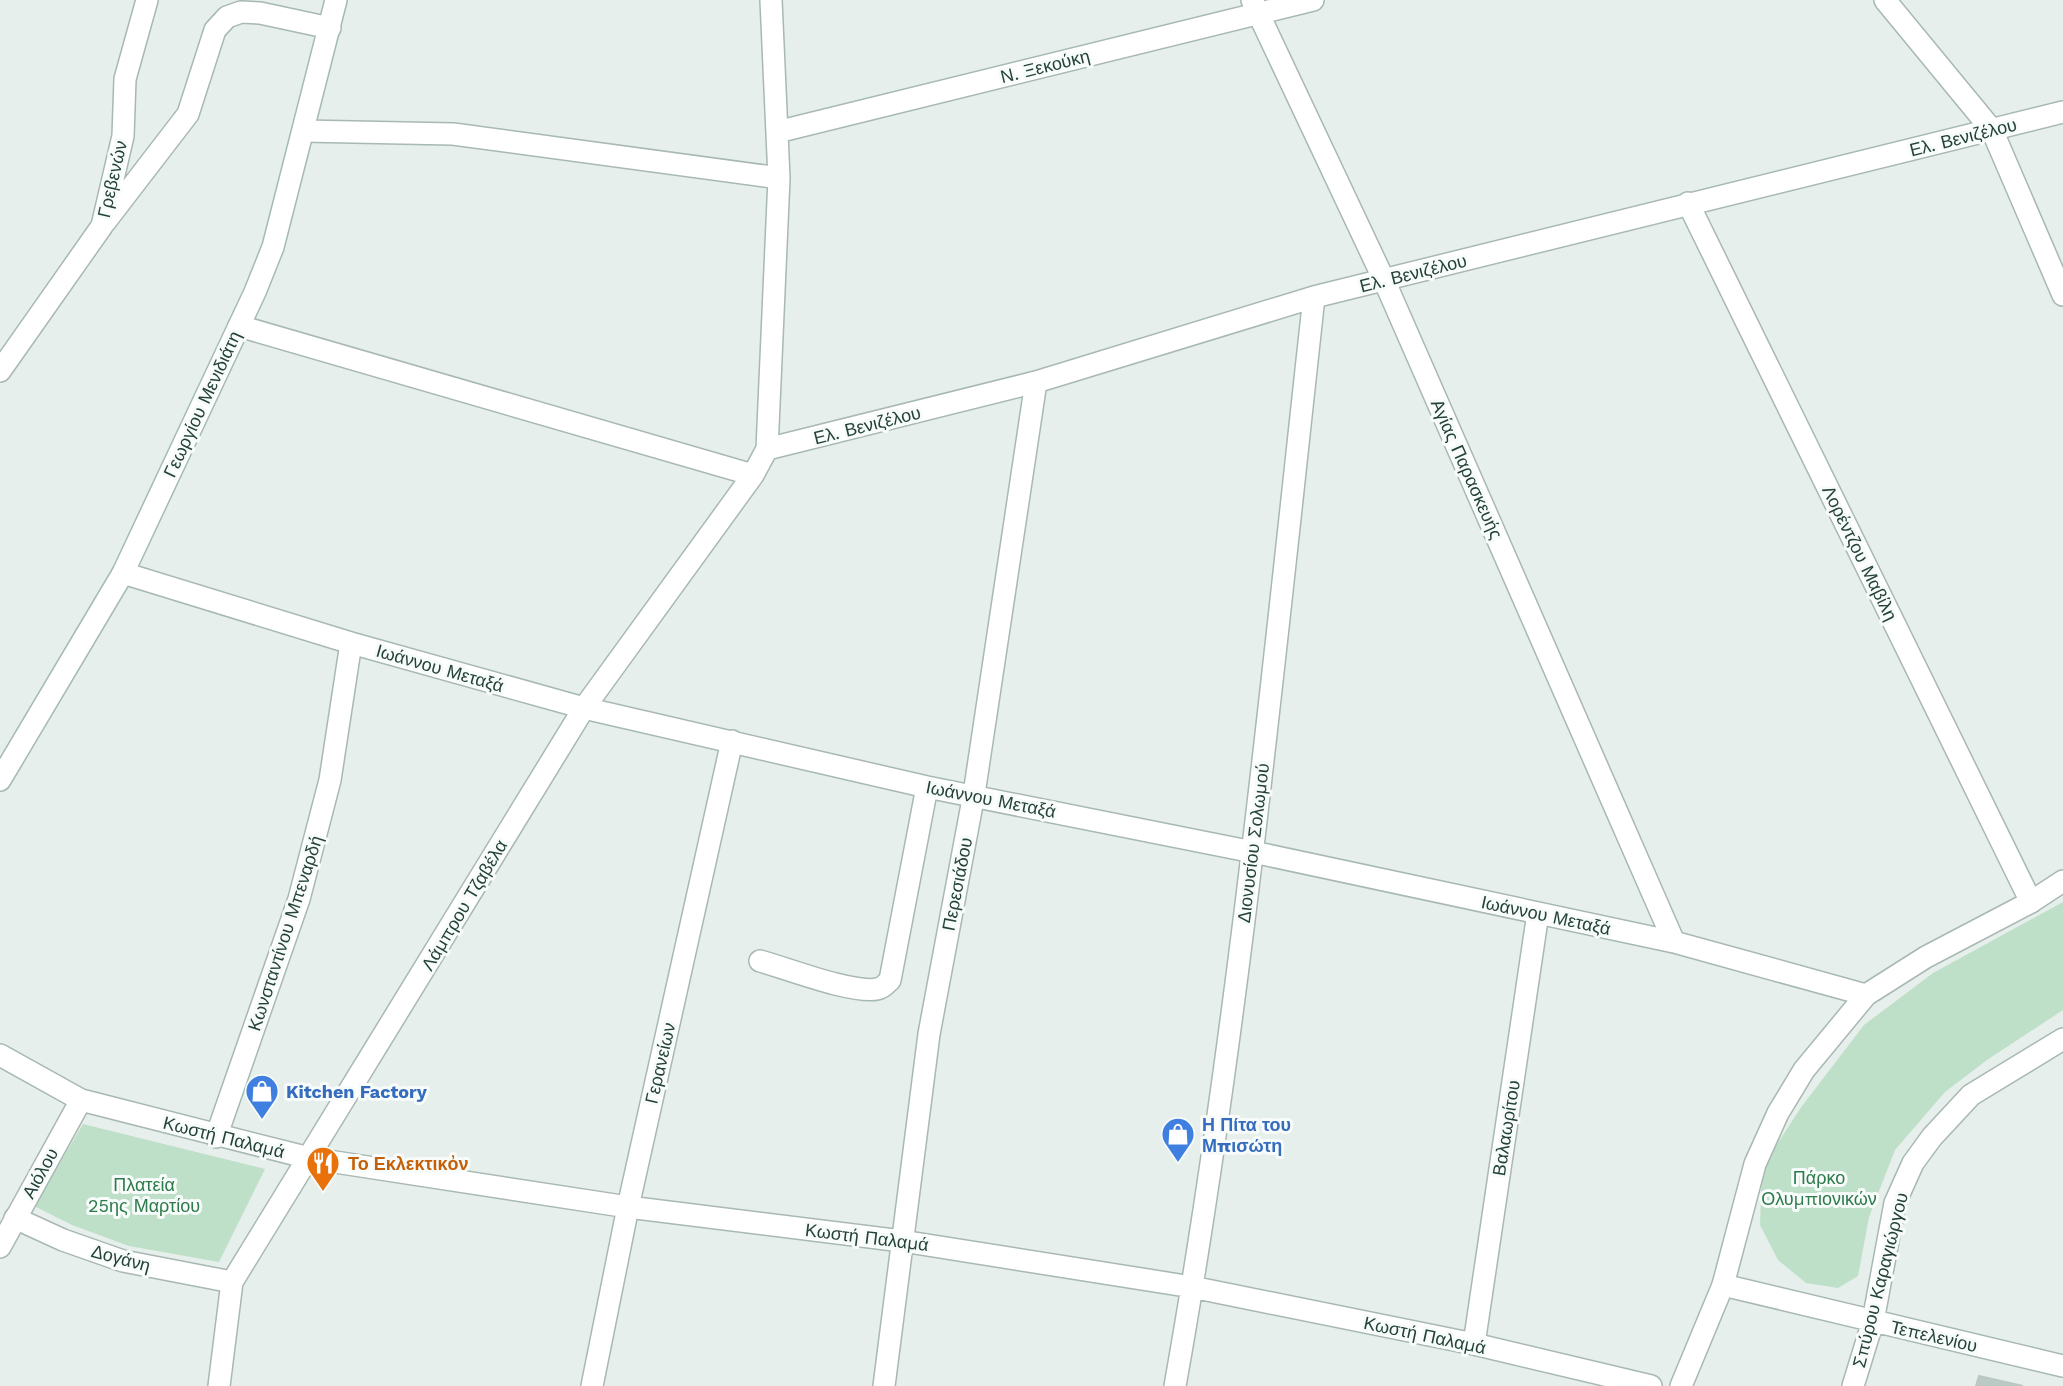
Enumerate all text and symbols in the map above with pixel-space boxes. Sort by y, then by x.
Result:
street label: Ν. Ξεκούκη [998,45,1092,87]
street label: Ελ. Βενιζέλου [1907,114,2019,160]
street label: Γρεβενών [93,138,131,220]
street label: Ελ. Βενιζέλου [1357,250,1469,296]
street label: Γεωργίου Μενιδιάτη [159,328,245,480]
street label: Αγίας Παρασκευής [1427,396,1507,542]
street label: Ελ. Βενιζέλου [811,402,923,448]
street label: Λορέντζου Μαβίλη [1818,482,1902,624]
street label: Ιωάννου Μεταξά [374,640,506,696]
street label: Διονυσίου Σολωμού [1233,762,1273,924]
street label: Ιωάννου Μεταξά [924,776,1058,822]
street label: Κωνσταντίνου Μπεναρδή [243,833,327,1033]
street label: Λάμπρου Τζαβέλα [417,836,511,974]
street label: Περεσιάδου [938,836,976,932]
street label: Ιωάννου Μεταξά [1479,891,1613,939]
street label: Γερανείων [640,1020,680,1106]
shop icon: Kitchen Factory [243,1072,281,1121]
street label: Βαλαωρίτου [1488,1079,1524,1177]
place label: Kitchen Factory [286,1081,428,1102]
street label: Κωστή Παλαμά [161,1112,287,1162]
place label: Η Πίτα του Μπισώτη [1202,1114,1291,1156]
shop icon: Η Πίτα του Μπισώτη [1159,1115,1197,1164]
street label: Αιόλου [18,1144,62,1202]
restaurant icon: Το Εκλεκτικὀν [304,1144,342,1193]
place label: Το Εκλεκτικὀν [348,1153,469,1174]
park label: Πάρκο Ολυμπιονικών [1761,1167,1877,1209]
park label: Πλατεία 25ης Μαρτίου [88,1174,200,1216]
street label: Σπύρου Καραγιώργου [1848,1190,1912,1370]
street label: Κωστή Παλαμά [804,1219,930,1255]
street label: Δογάνη [89,1240,153,1276]
street label: Κωστή Παλαμά [1362,1312,1488,1358]
street label: Τεπελενίου [1889,1316,1979,1356]

